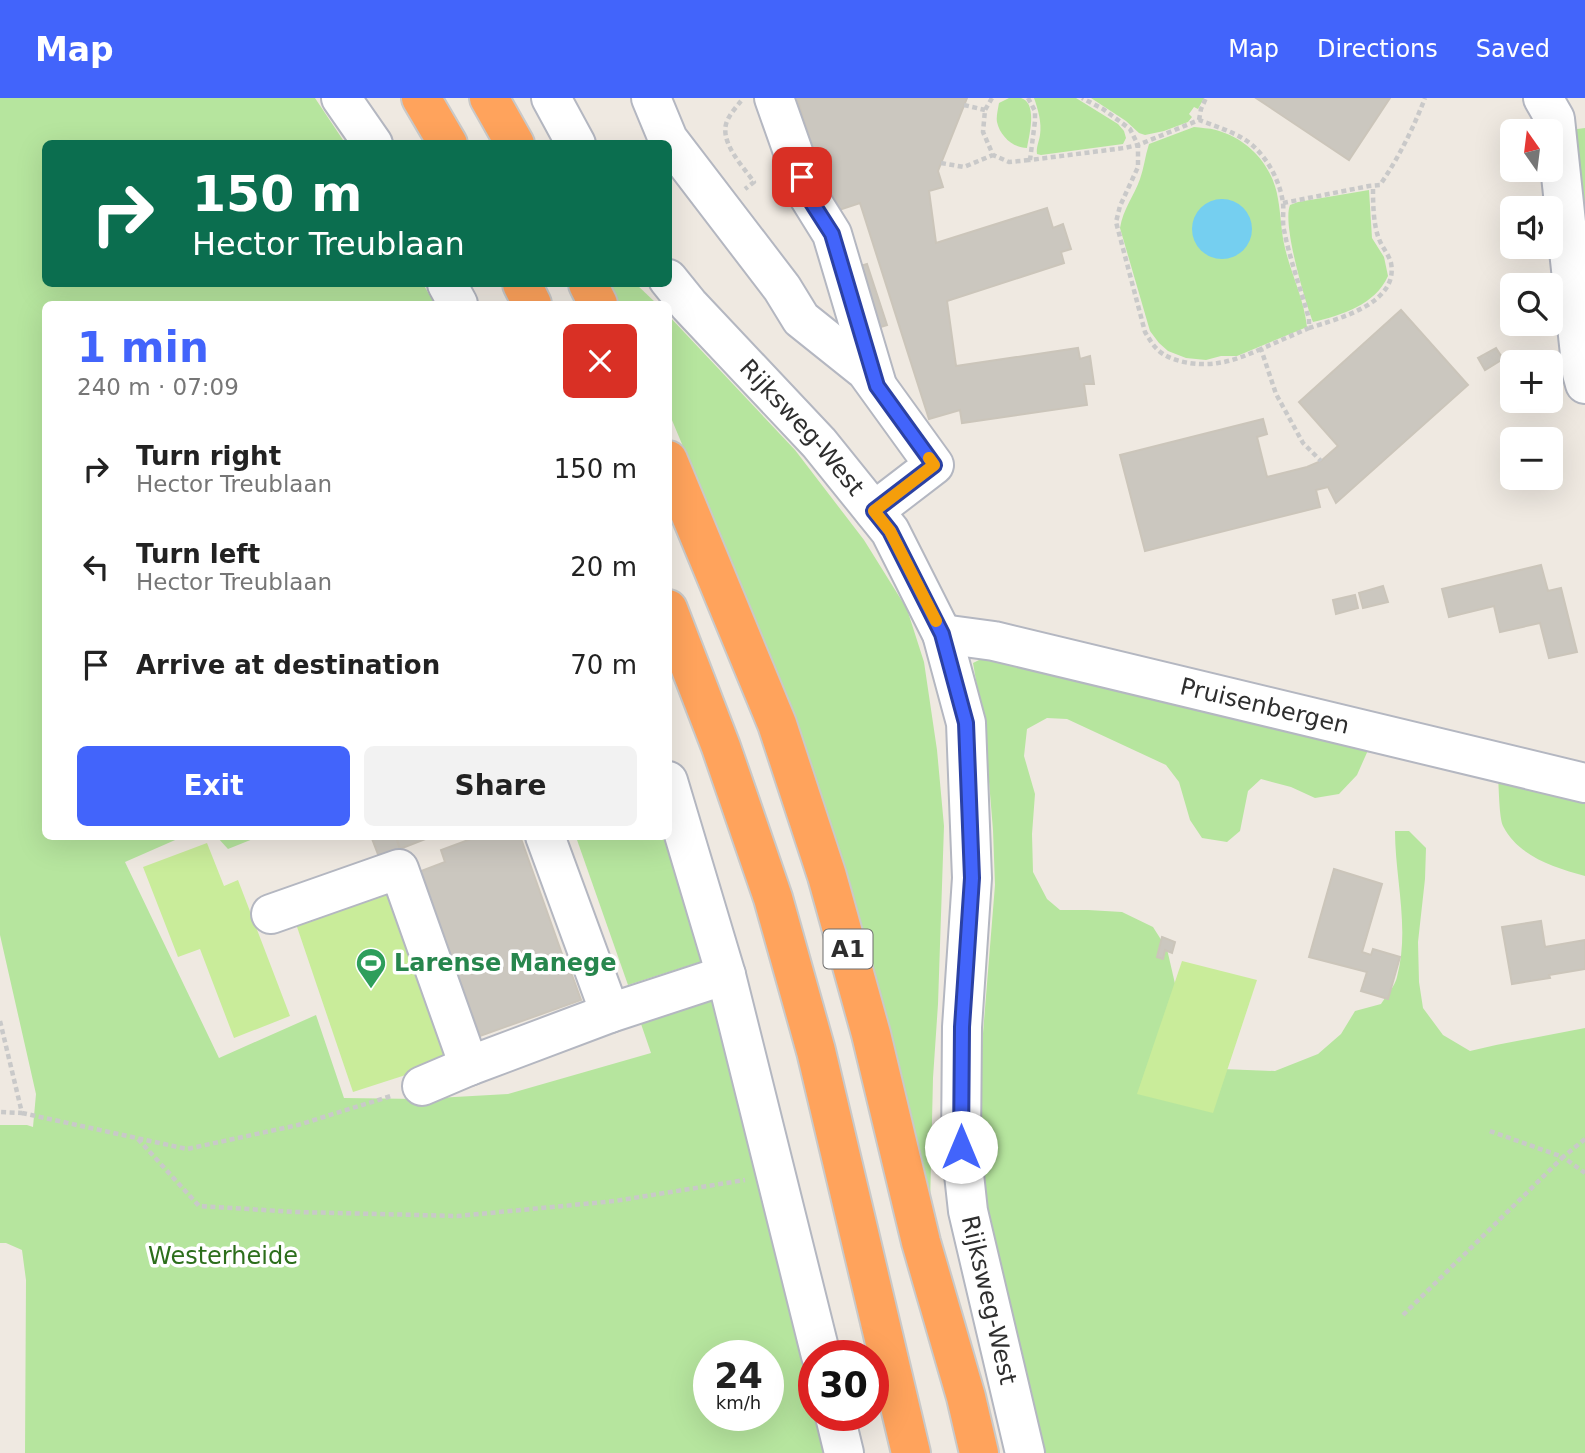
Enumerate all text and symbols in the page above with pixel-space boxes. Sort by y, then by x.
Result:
text: Map [35,30,114,69]
text: Map [1228,35,1279,63]
text: Directions [1317,35,1438,63]
text: Saved [1476,35,1550,63]
north arrow [1500,119,1563,182]
map controls [1500,119,1563,490]
pin [772,147,832,207]
icon: arrive [783,158,821,196]
text: 150 m [192,166,362,223]
icon: right [77,168,168,259]
button: sound [1500,196,1563,259]
text: Hector Treublaan [192,225,465,263]
button: search [1500,273,1563,336]
text: 1 min [77,323,209,372]
button: close [563,324,637,398]
button: + [1500,350,1563,413]
street label: Rijksweg-West [734,354,870,501]
text: 240 m · 07:09 [77,374,239,400]
button: − [1500,427,1563,490]
text: Turn right [136,441,281,471]
icon: right [77,450,115,488]
text: 150 m [554,454,637,484]
text: Hector Treublaan [136,471,332,497]
text: Turn left [136,539,260,569]
icon: left [77,548,115,586]
text: 20 m [570,552,637,582]
text: Hector Treublaan [136,569,332,595]
icon: arrive [77,646,115,684]
text: Arrive at destination [136,650,440,680]
text: 70 m [570,650,637,680]
street label: Pruisenbergen [1177,672,1352,740]
button: Exit [77,746,350,826]
button: Share [364,746,637,826]
road number: A1 [824,930,872,968]
sports icon: Larense Manege [354,946,388,990]
place label: Larense Manege [394,949,617,977]
position arrow [924,1110,998,1184]
street label: Rijksweg-West [956,1213,1022,1387]
park label: Westerheide [148,1242,298,1270]
speed limit sign: 30 [798,1340,889,1431]
text: 24 [714,1356,763,1396]
text: km/h [716,1392,761,1413]

